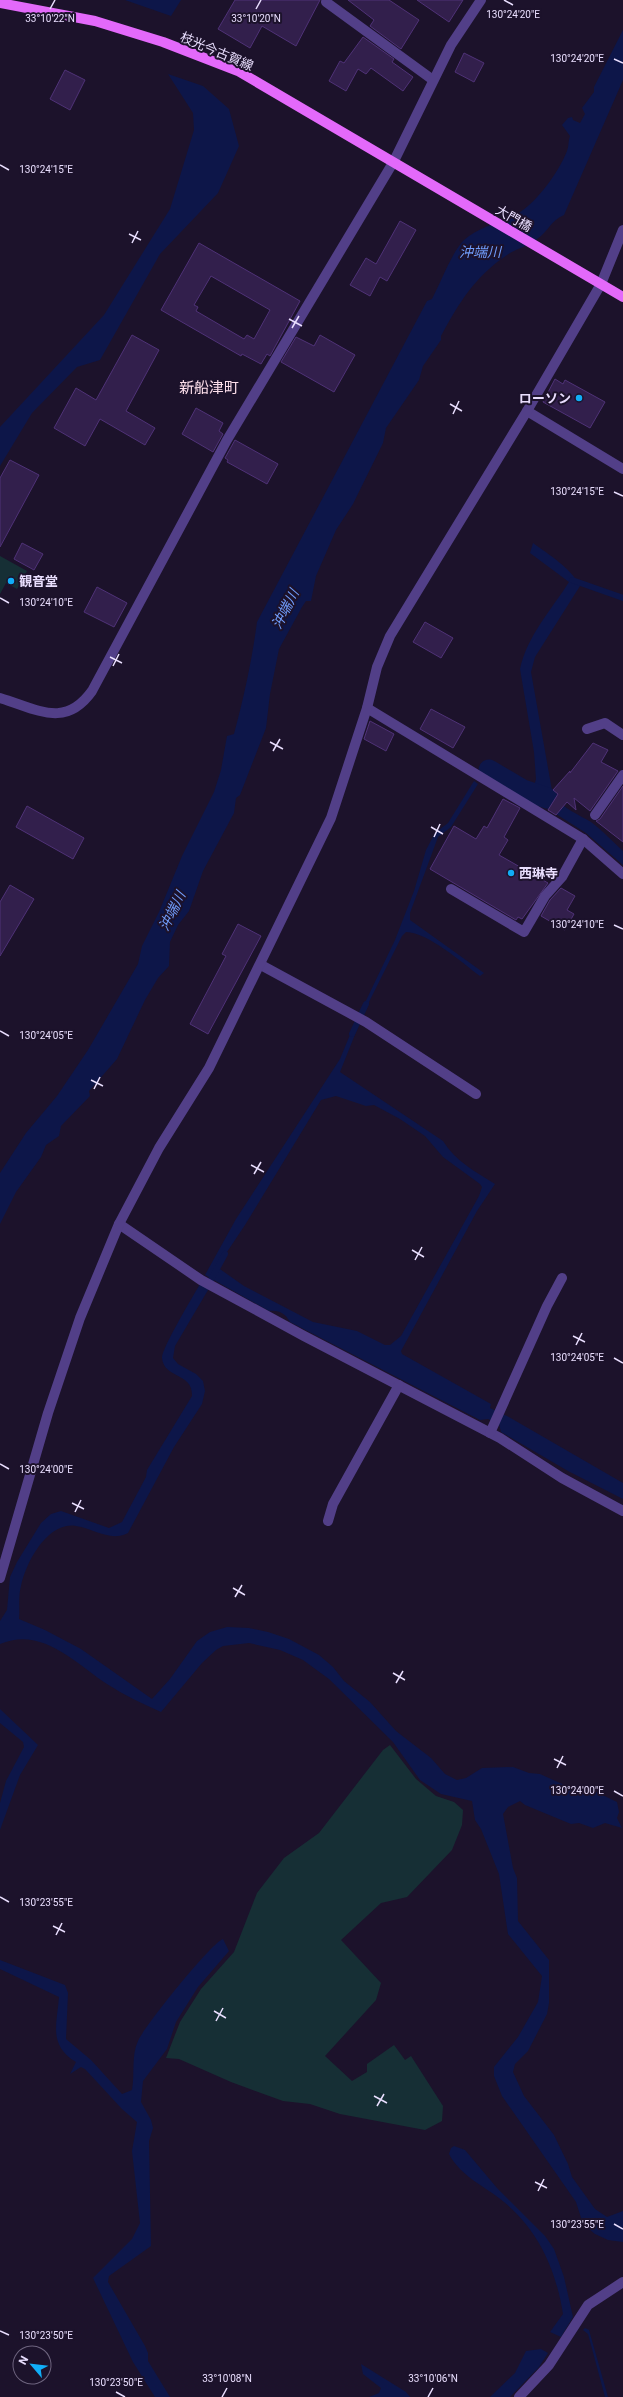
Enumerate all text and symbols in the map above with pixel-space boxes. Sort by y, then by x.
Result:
text: 130°24'20"E [486,9,540,20]
text: 33°10'22"N [25,13,75,24]
text: 33°10'20"N [231,13,281,24]
street label: 枝光今古賀線 [178,29,256,74]
text: 130°24'20"E [550,53,604,64]
text: 130°24'15"E [19,164,73,175]
street label: 大門橋 [493,202,534,235]
water label: 沖端川 [459,244,503,260]
district label: 新船津町 [179,379,239,397]
place label: ローソン [519,391,571,406]
marker: ローソン [574,393,584,403]
text: 130°24'15"E [550,486,604,497]
place label: 観音堂 [19,574,58,589]
marker: 観音堂 [6,576,16,586]
water label: 沖端川 [268,585,303,631]
text: 130°24'10"E [19,597,73,608]
place label: 西琳寺 [519,866,558,881]
marker: 西琳寺 [506,868,516,878]
water label: 沖端川 [156,887,189,933]
text: 130°24'10"E [550,919,604,930]
text: 130°24'05"E [19,1030,73,1041]
text: 130°24'05"E [550,1352,604,1363]
text: 130°24'00"E [19,1464,73,1475]
text: 130°24'00"E [550,1785,604,1796]
text: 130°23'55"E [19,1897,73,1908]
text: 130°23'55"E [550,2219,604,2230]
text: 130°23'50"E [19,2330,73,2341]
north arrow [12,2345,52,2385]
text: N [16,2354,31,2367]
text: 33°10'08"N [202,2373,252,2384]
text: 33°10'06"N [408,2373,458,2384]
text: 130°23'50"E [89,2377,143,2388]

